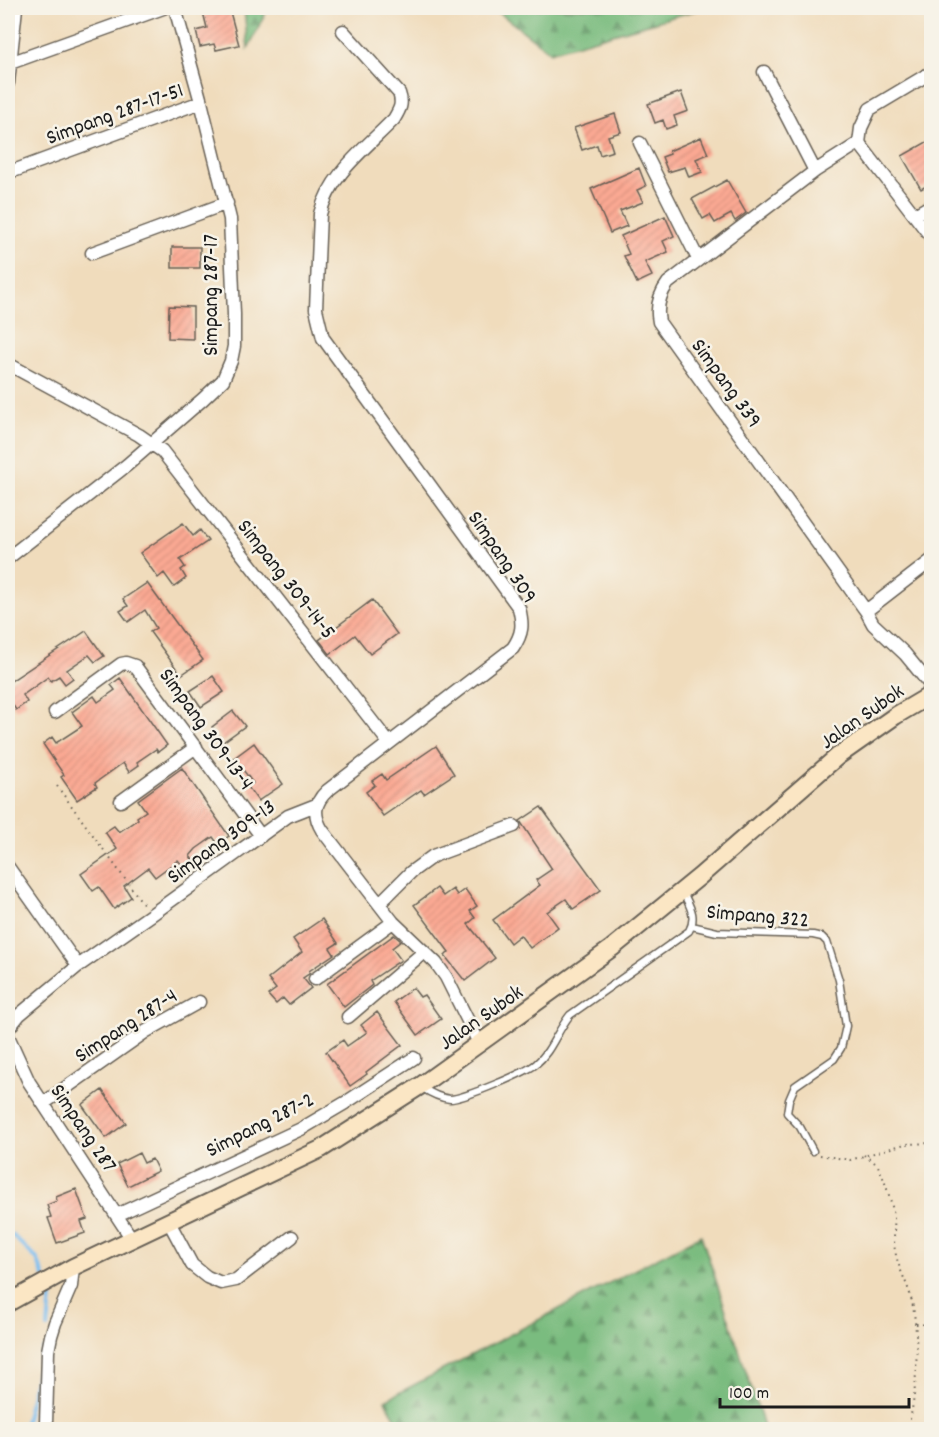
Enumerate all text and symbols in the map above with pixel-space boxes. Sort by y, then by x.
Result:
street label: Simpang 287-17-51 [42,76,188,155]
street label: Simpang 287-17 [197,234,228,356]
street label: Simpang 339 [682,333,768,435]
street label: Simpang 309 [459,505,544,611]
street label: Simpang 309-14-5 [228,513,342,647]
street label: Simpang 309-13-4 [150,662,260,798]
street label: Jalan Subok [815,677,911,758]
street label: Simpang 309-13 [161,793,283,893]
street label: Simpang 322 [705,898,810,937]
street label: Jalan Subok [434,978,530,1059]
street label: Simpang 287-4 [69,982,185,1072]
street label: Simpang 287 [41,1078,123,1179]
street label: Simpang 287-2 [201,1085,320,1167]
scale bar [720,1371,909,1409]
text: 100 m [729,1382,769,1407]

